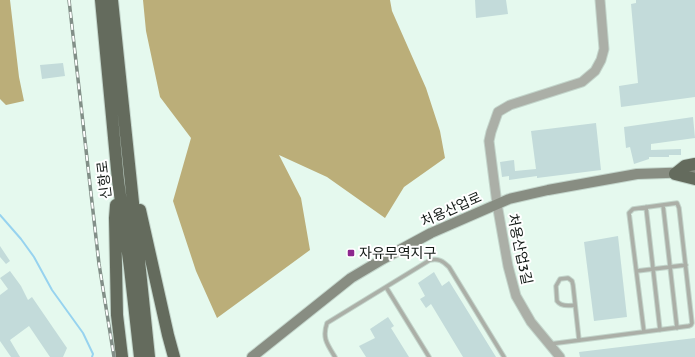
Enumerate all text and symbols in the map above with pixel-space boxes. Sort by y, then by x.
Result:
street label: 신항로 [94,160,115,200]
street label: 처용산업로 [418,189,484,230]
street label: 처용산업3길 [504,212,535,286]
place label: 자유무역지구 [359,245,436,262]
marker: 자유무역지구 [346,248,356,258]

